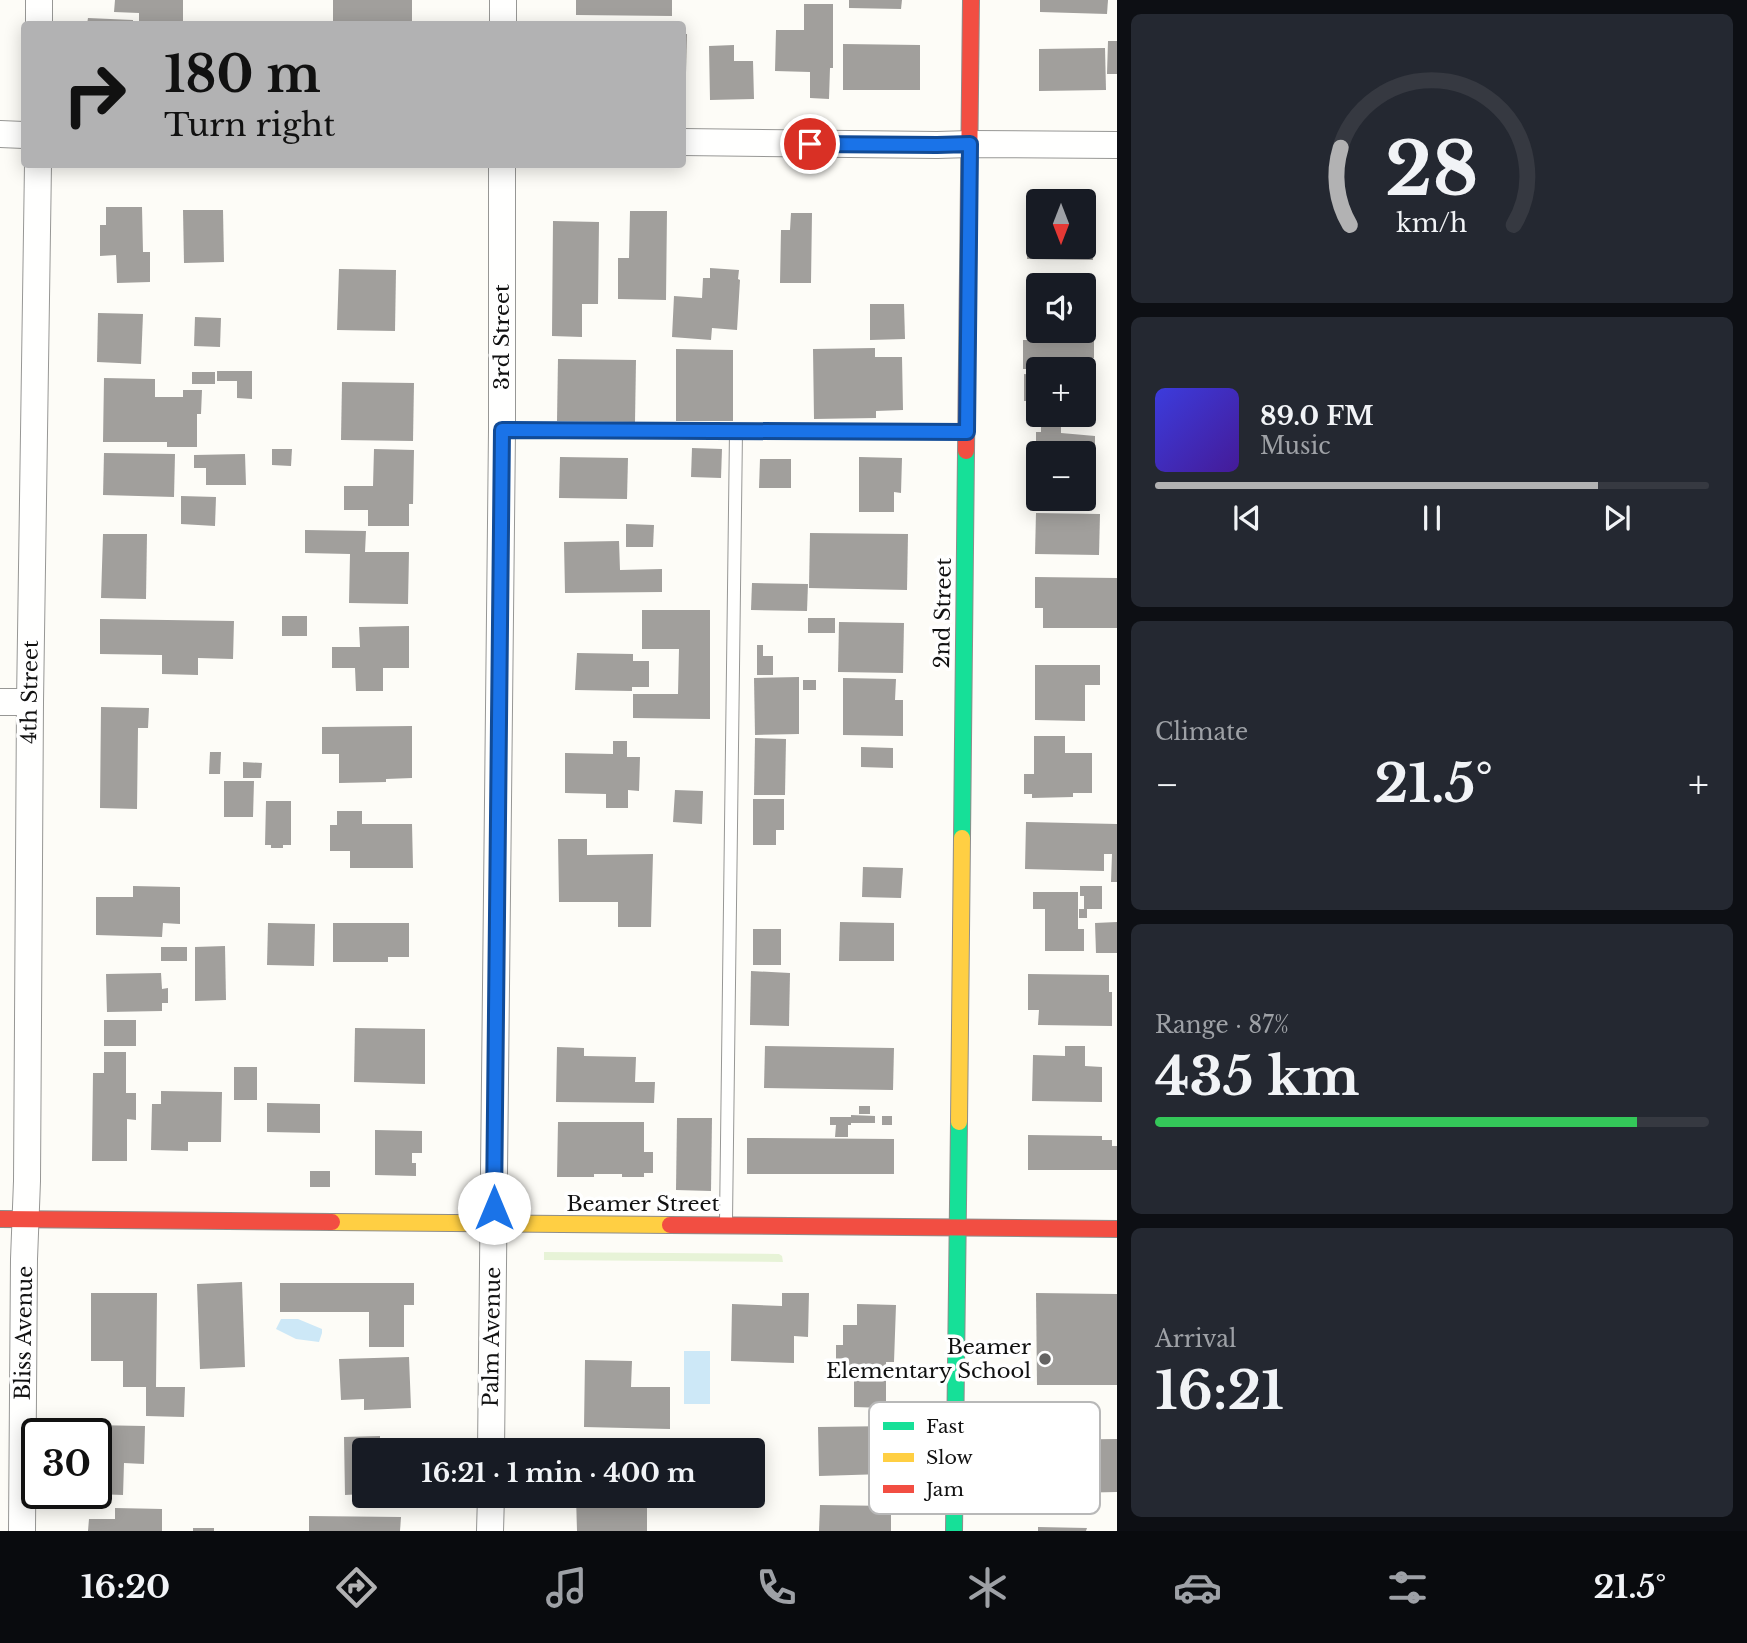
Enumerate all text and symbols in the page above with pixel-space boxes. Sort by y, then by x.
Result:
text: 180 m [164,44,321,105]
icon: right [49,49,140,140]
text: Turn right [164,105,335,145]
pin [780,114,840,174]
text: 28 [1385,124,1479,215]
icon: arrive [791,125,829,163]
north arrow [1026,189,1096,259]
map controls [1026,189,1096,511]
text: km/h [1397,208,1467,239]
button: sound [1026,273,1096,343]
street label: 3rd Street [489,284,515,390]
button: + [1026,357,1096,427]
text: 89.0 FM [1260,400,1374,432]
text: Music [1260,432,1331,460]
button: − [1026,441,1096,511]
icon: previous [1228,499,1266,537]
icon: pause [1413,499,1451,537]
icon: next [1598,499,1636,537]
street label: 2nd Street [929,557,957,669]
street label: 4th Street [16,640,44,744]
text: Climate [1155,718,1248,746]
text: 21.5° [1374,752,1493,816]
text: − [1155,761,1179,808]
text: + [1688,761,1709,808]
text: Range · 87% [1155,1011,1289,1039]
text: 435 km [1155,1045,1359,1109]
position arrow [457,1171,531,1245]
street label: Beamer Street [566,1191,720,1217]
street label: Bliss Avenue [10,1266,38,1400]
street label: Palm Avenue [478,1267,506,1407]
text: Arrival [1155,1325,1236,1353]
place label: Beamer Elementary School [826,1334,1031,1384]
marker: Beamer Elementary School [1037,1351,1053,1367]
text: 16:21 [1155,1359,1284,1423]
legend [869,1402,1100,1514]
text: Fast [926,1415,965,1438]
speed limit sign: 30 [21,1418,112,1509]
text: Slow [926,1446,973,1469]
text: 16:21 · 1 min · 400 m [421,1457,696,1489]
text: Jam [923,1478,964,1501]
icon: directions [332,1563,381,1612]
icon: music [542,1563,591,1612]
icon: phone [752,1563,801,1612]
icon: climate [963,1563,1012,1612]
icon: car [1173,1563,1222,1612]
icon: filters [1383,1563,1432,1612]
text: 16:20 [81,1567,170,1607]
text: 21.5° [1593,1567,1666,1607]

